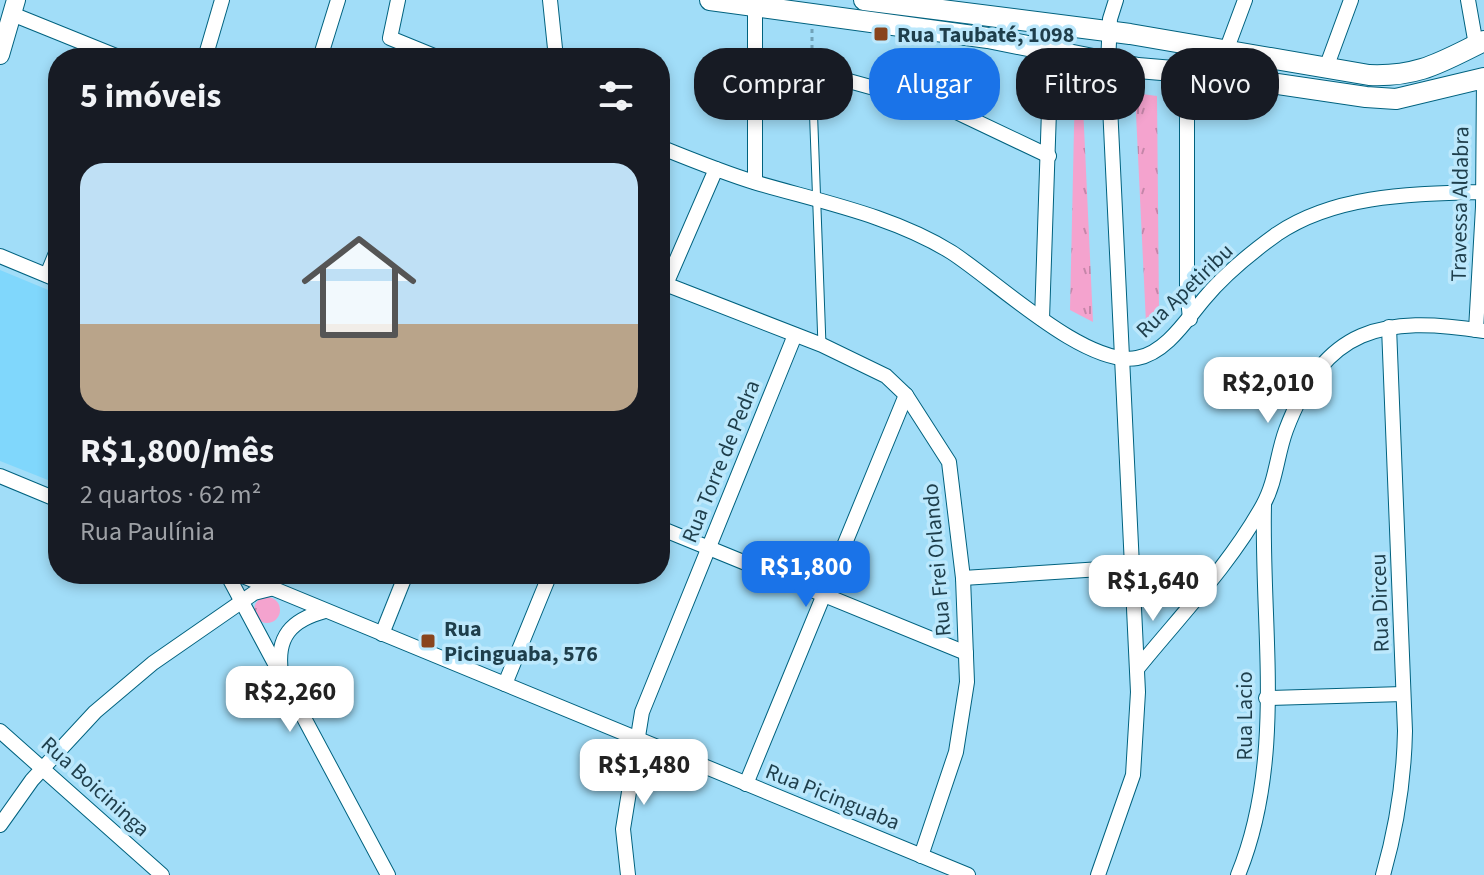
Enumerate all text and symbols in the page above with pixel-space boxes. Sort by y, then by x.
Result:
place label: Rua Taubaté, 1098 [897,19,1074,51]
marker: Rua Taubaté, 1098 [872,25,890,43]
chip: Comprar [694,48,853,120]
chip: Alugar [869,48,1000,120]
chip: Filtros [1016,48,1145,120]
chip: Novo [1161,48,1279,120]
text: 5 imóveis [80,72,221,121]
icon: filters [594,74,638,118]
street label: Travessa Aldabra [1443,126,1477,282]
icon: home [287,215,431,359]
street label: Rua Apetiribu [1129,236,1241,346]
pin: R$2,010 [1194,357,1342,425]
text: R$2,010 [1222,364,1314,401]
street label: Rua Torre de Pedra [674,375,768,548]
text: R$1,800/mês [80,427,274,476]
text: 2 quartos · 62 m² [80,476,261,513]
street label: Rua Frei Orlando [914,482,960,638]
text: Rua Paulínia [80,513,215,550]
pin: R$1,800 [732,541,880,609]
text: R$1,800 [760,548,852,585]
street label: Rua Dirceu [1362,553,1398,653]
pin: R$1,640 [1079,555,1227,623]
text: R$1,640 [1107,562,1199,599]
place label: Rua Picinguaba, 576 [444,613,598,670]
marker: Rua Picinguaba, 576 [419,632,437,650]
pin: R$2,260 [216,666,364,734]
street label: Rua Lacio [1229,671,1261,761]
text: R$2,260 [244,673,336,710]
street label: Rua Boicininga [34,729,157,844]
pin: R$1,480 [570,739,718,807]
text: R$1,480 [598,746,690,783]
street label: Rua Picinguaba [761,755,905,838]

